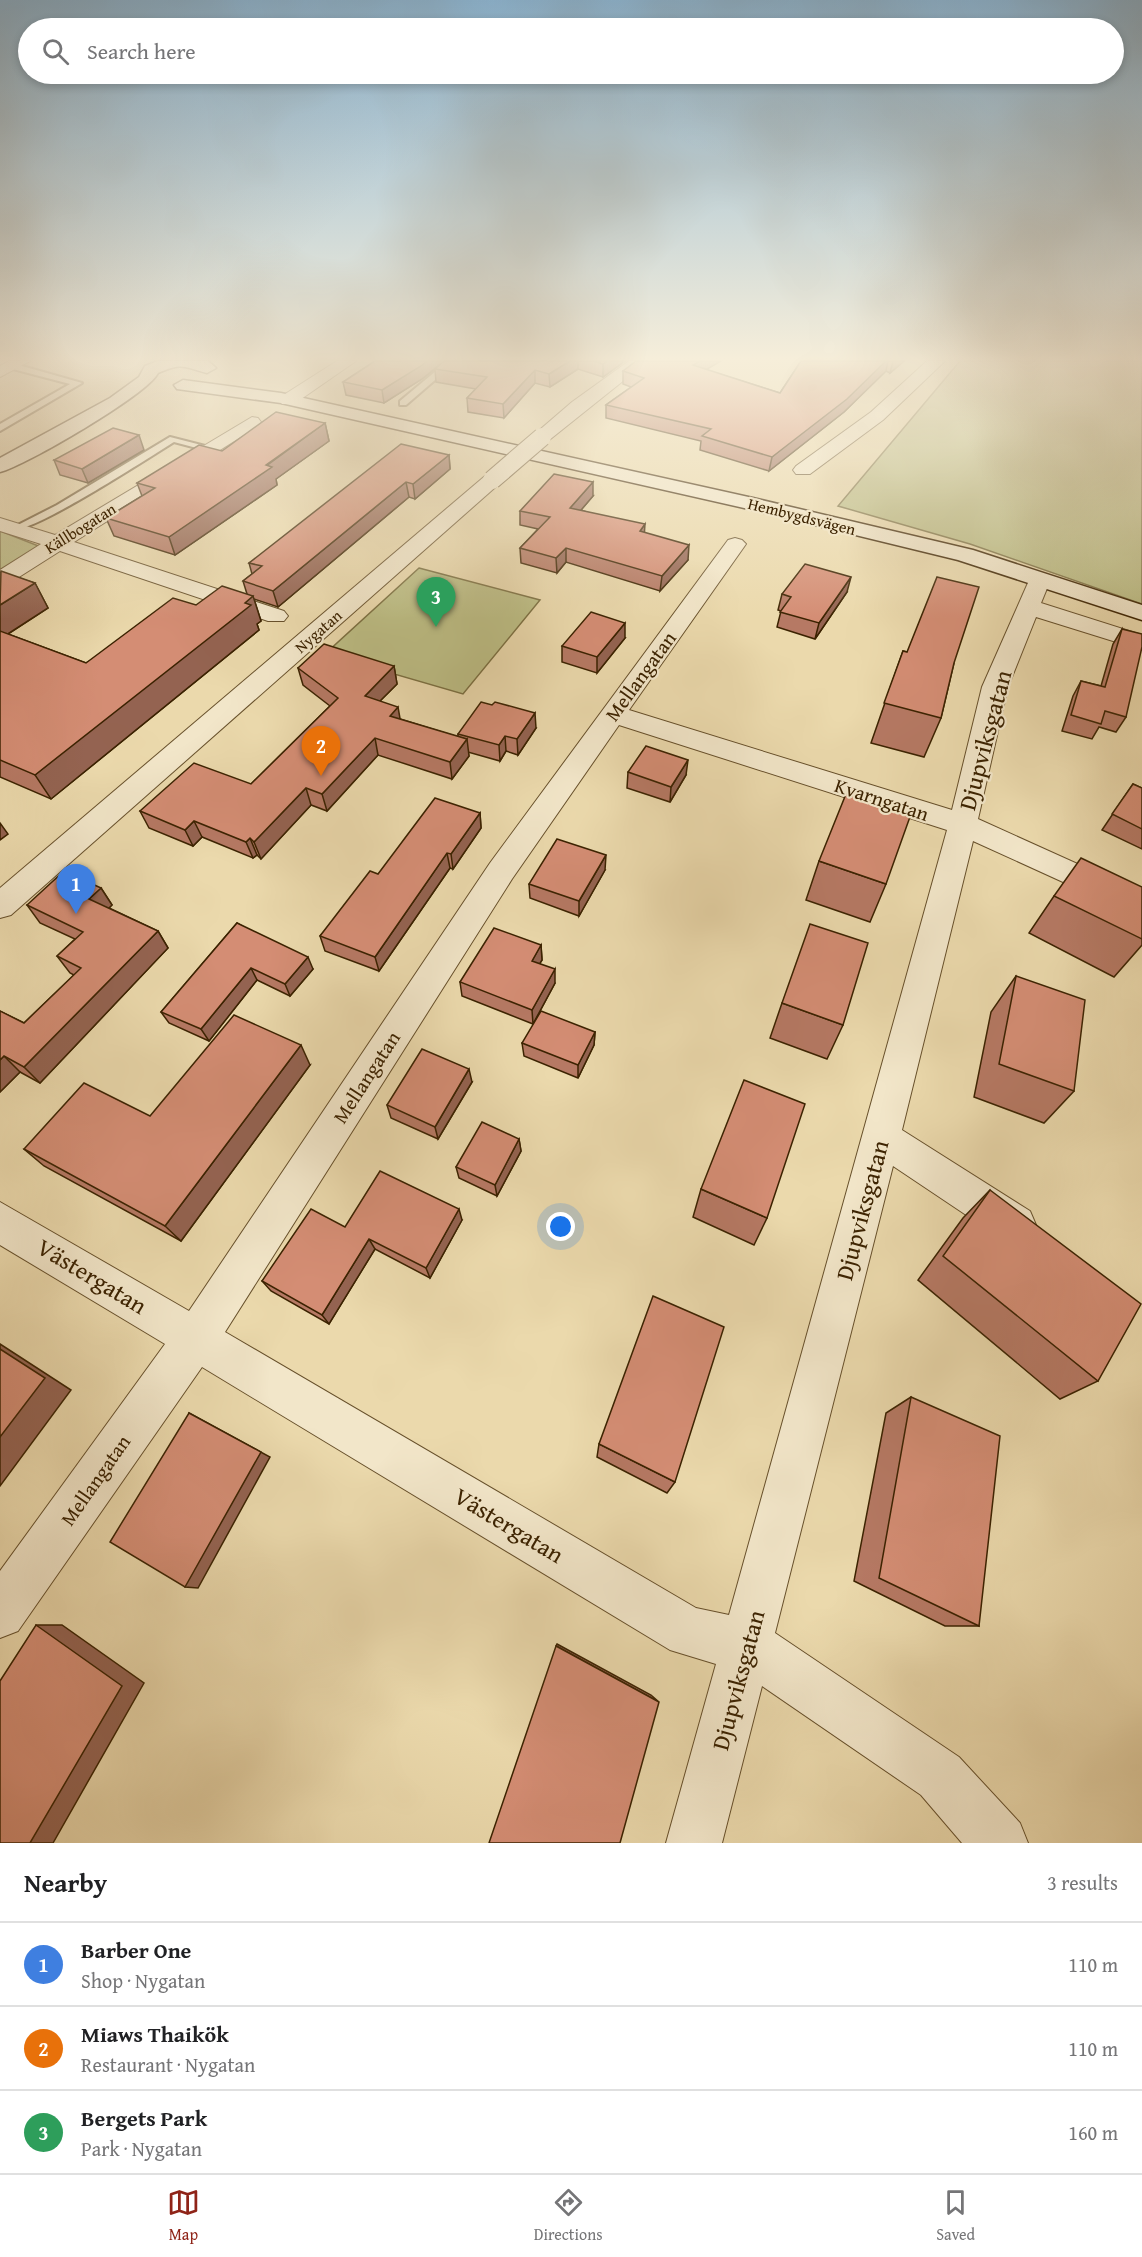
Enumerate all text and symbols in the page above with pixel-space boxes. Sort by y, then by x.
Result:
search box [18,18,1124,84]
icon: search [39,35,72,68]
text: Search here [87,35,196,67]
street label: Hembygdsvägen [746,491,858,541]
street label: Källbogatan [40,497,120,559]
pin: 3 [416,578,456,627]
street label: Nygatan [289,604,347,658]
street label: Mellangatan [597,625,683,727]
street label: Djupviksgatan [949,665,1021,814]
pin: 2 [302,726,340,776]
street label: Kvarngatan [831,770,933,828]
pin: 1 [56,864,96,914]
street label: Mellangatan [325,1025,407,1129]
street label: Djupviksgatan [826,1135,898,1284]
your location [546,1212,575,1241]
street label: Västergatan [30,1229,154,1323]
street label: Mellangatan [53,1429,137,1531]
street label: Västergatan [447,1478,571,1572]
street label: Djupviksgatan [702,1605,774,1754]
text: Nearby [24,1863,107,1902]
text: 3 results [1047,1868,1118,1897]
text: Barber One [81,1934,191,1966]
text: 1 [38,1950,49,1979]
text: 110 m [1068,1950,1118,1979]
text: Shop · Nygatan [81,1966,205,1995]
text: Miaws Thaikök [81,2018,229,2050]
text: 2 [38,2034,49,2063]
text: 110 m [1068,2034,1118,2063]
text: Restaurant · Nygatan [81,2050,255,2079]
text: Bergets Park [81,2102,207,2134]
text: 3 [38,2118,49,2147]
text: 160 m [1068,2118,1118,2147]
text: Park · Nygatan [81,2134,202,2163]
tab: Map [167,2186,200,2246]
tab: Directions [534,2186,603,2246]
tab: Saved [936,2186,975,2246]

